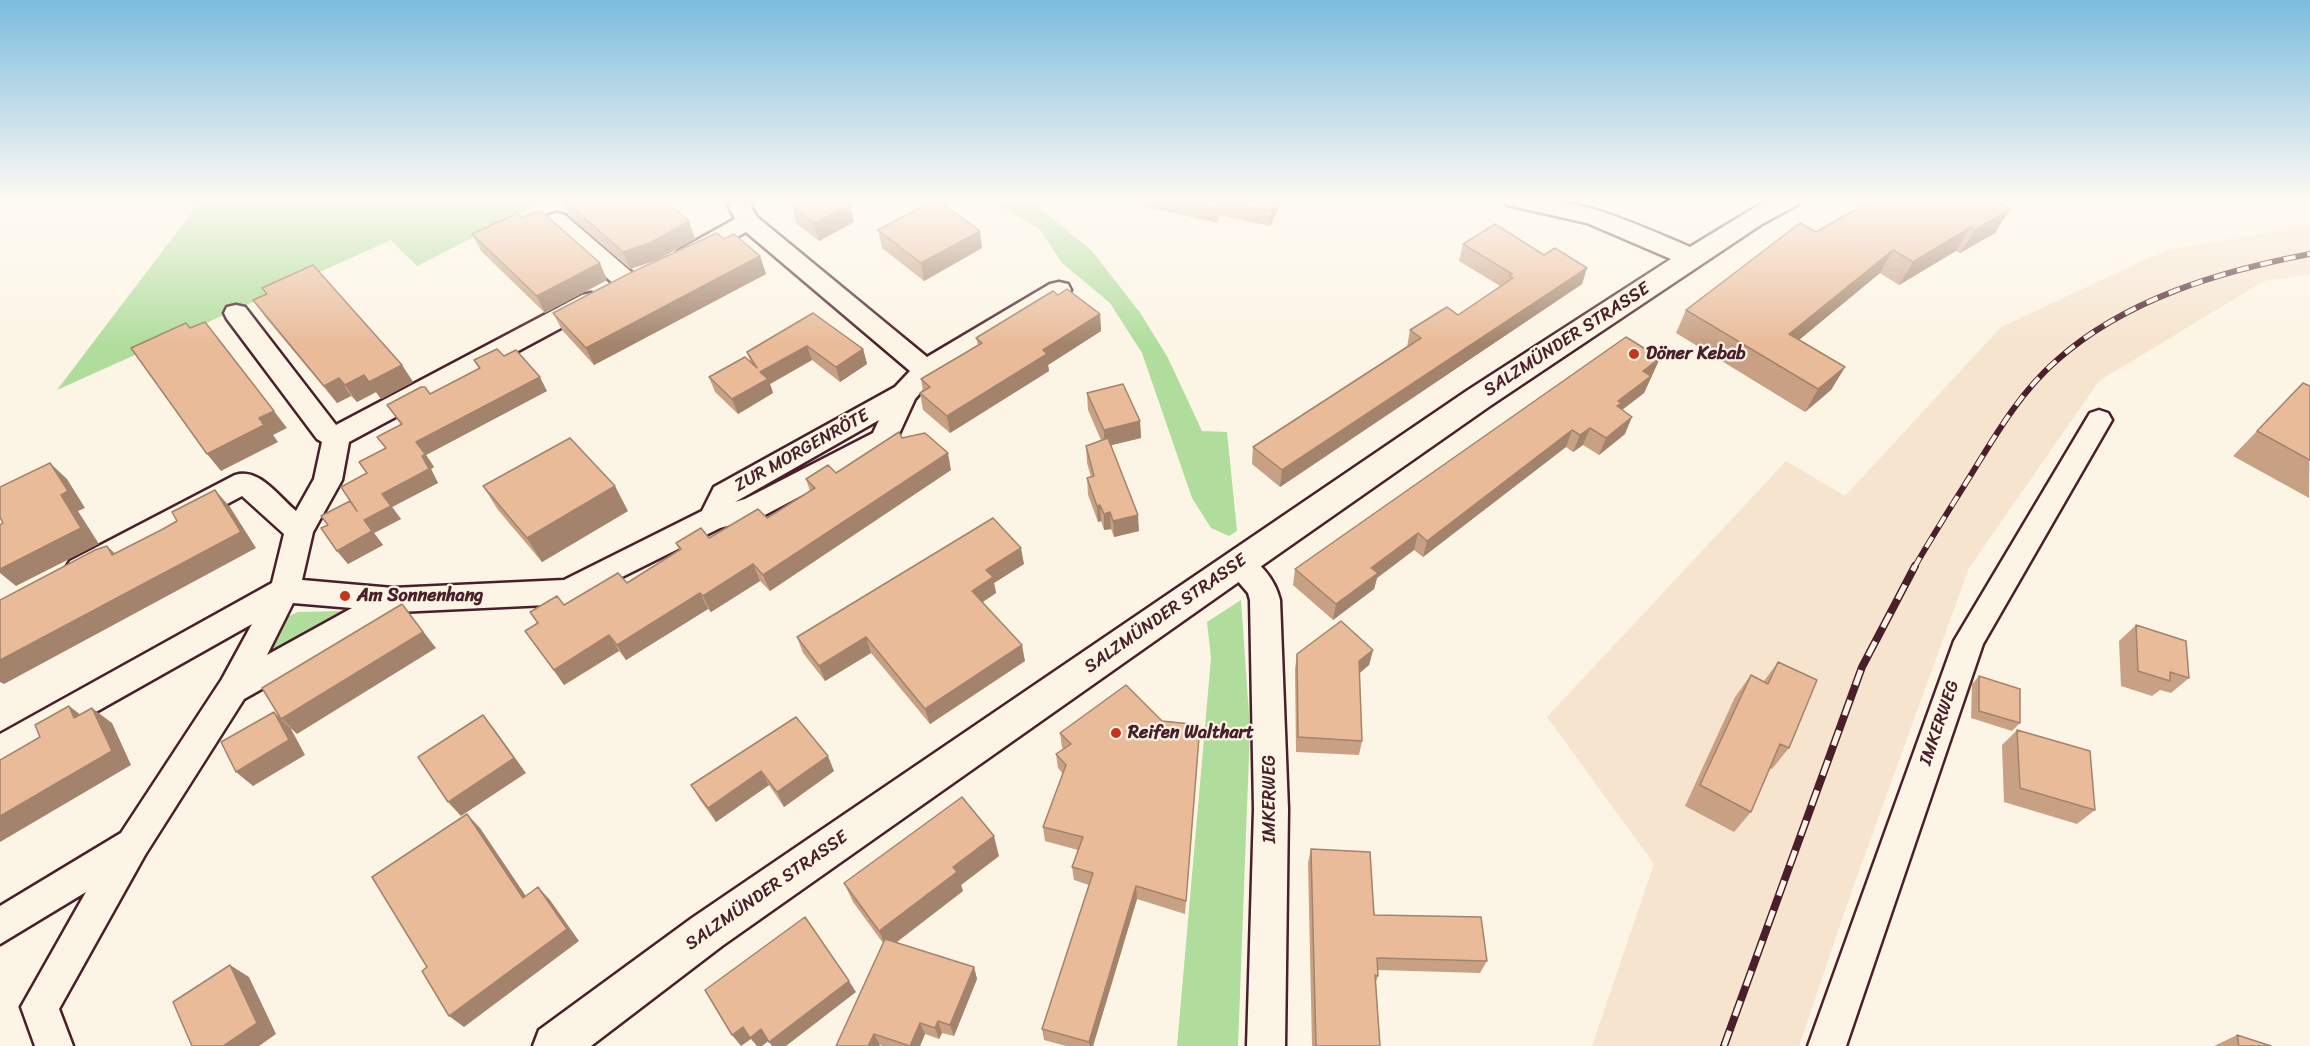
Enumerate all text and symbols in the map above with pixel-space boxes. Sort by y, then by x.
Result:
street label: SALZMÜNDER STRASSE [1480,278,1654,402]
place label: Döner Kebab [1646,343,1746,365]
marker: Döner Kebab [1627,347,1641,361]
street label: ZUR MORGENRÖTE [731,405,873,497]
street label: SALZMÜNDER STRASSE [1081,550,1251,678]
place label: Am Sonnenhang [357,585,483,607]
marker: Am Sonnenhang [338,589,352,603]
street label: IMKERWEG [1915,678,1965,768]
place label: Reifen Walthart [1128,722,1254,744]
marker: Reifen Walthart [1109,726,1123,740]
street label: IMKERWEG [1259,755,1281,843]
street label: SALZMÜNDER STRASSE [682,827,852,955]

